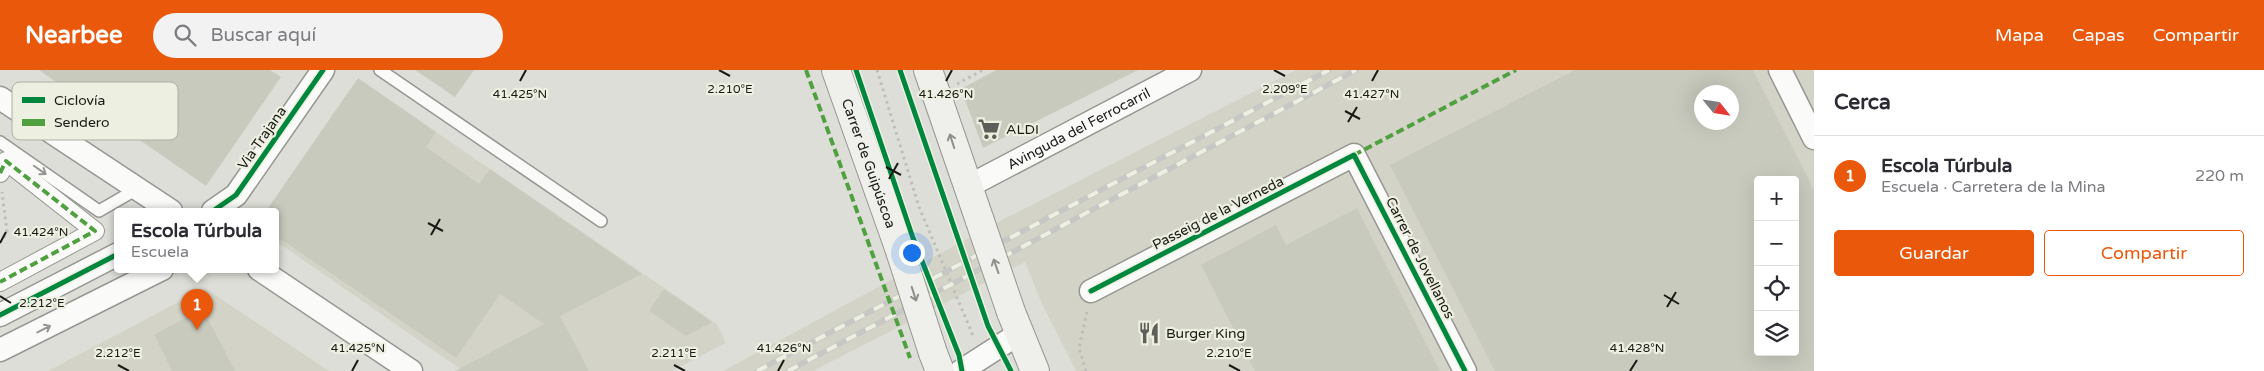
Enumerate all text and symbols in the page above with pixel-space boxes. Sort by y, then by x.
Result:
search box [153,13,503,58]
text: Nearbee [25,21,123,50]
icon: search [171,21,199,49]
text: Buscar aquí [211,24,316,46]
text: Mapa [1995,24,2044,46]
text: Capas [2072,24,2125,46]
text: Compartir [2153,24,2239,46]
legend [12,82,178,140]
text: 2.210°E [707,82,753,96]
text: 2.209°E [1262,82,1308,96]
street label: Avinguda del Ferrocarril [1004,84,1153,173]
north arrow [1694,85,1739,130]
text: 41.425°N [493,87,547,101]
text: 41.426°N [919,87,973,101]
text: 41.427°N [1345,87,1399,101]
text: Cerca [1834,90,1891,115]
text: Ciclovía [54,92,105,109]
street label: Carrer de Guipúscoa [838,96,900,230]
street label: Via Trajana [234,103,290,173]
text: Sendero [54,114,110,131]
supermarket icon: ALDI [976,116,1002,142]
place label: ALDI [1006,121,1039,138]
one-way arrow [947,133,956,149]
text: Escola Túrbula [1881,155,2012,177]
one-way arrow [33,165,47,175]
text: 1 [1845,166,1855,186]
text: 220 m [2195,166,2244,186]
street label: Passeig de la Verneda [1150,173,1286,253]
map controls [1754,176,1799,356]
button: + [1754,176,1799,221]
text: Escuela · Carretera de la Mina [1881,177,2106,197]
street label: Carrer de Jovellanos [1382,194,1458,322]
popup [114,208,279,273]
text: Escola Túrbula [131,220,262,242]
button: − [1754,221,1799,266]
text: 41.424°N [14,225,68,239]
button: Guardar [1834,230,2034,276]
button: Compartir [2044,230,2244,276]
your location [899,240,925,266]
text: Escuela [131,242,189,262]
one-way arrow [990,259,1000,275]
button: locate [1754,266,1799,311]
one-way arrow [910,286,919,301]
pin: 1 [181,289,213,330]
text: 2.212°E [19,296,65,310]
button: layers [1754,311,1799,356]
restaurant icon: Burger King [1136,320,1162,346]
one-way arrow [36,324,51,333]
place label: Burger King [1166,325,1245,342]
text: 41.425°N [331,341,385,355]
text: 41.426°N [757,341,811,355]
text: 41.428°N [1610,341,1664,355]
text: 2.212°E [95,346,141,360]
text: 2.211°E [651,346,697,360]
text: 2.210°E [1206,346,1252,360]

